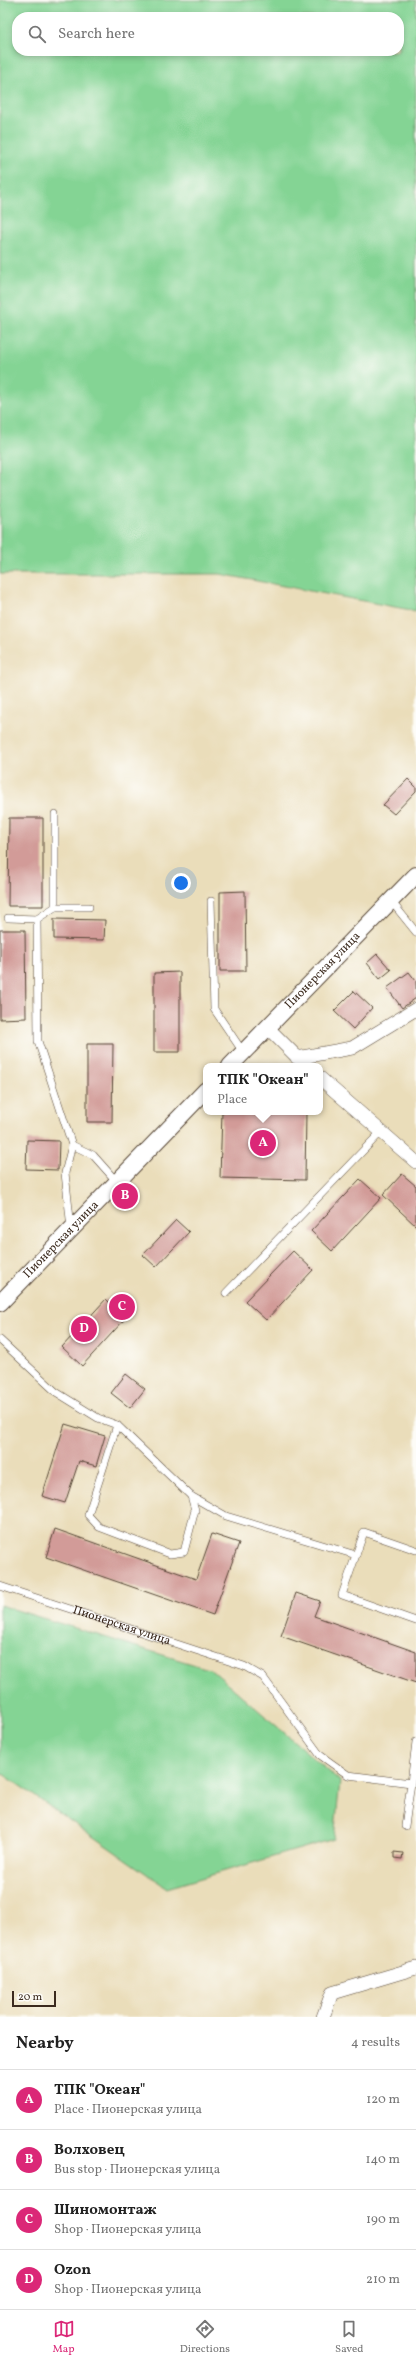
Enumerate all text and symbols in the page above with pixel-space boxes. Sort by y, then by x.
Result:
search box [12,12,404,56]
icon: search [26,23,48,45]
text: Search here [58,24,135,45]
your location [171,873,191,893]
street label: Пионерская улица [281,929,364,1013]
popup [203,1063,323,1115]
text: ТПК "Океан" [217,1070,309,1091]
text: Place [217,1091,247,1109]
pin: A [250,1128,276,1158]
pin: B [112,1181,138,1211]
street label: Пионерская улица [20,1197,102,1282]
pin: C [109,1292,135,1322]
pin: D [71,1314,97,1344]
street label: Пионерская улица [71,1602,173,1649]
scale bar [12,1989,56,2008]
text: 20 m [18,1990,42,2005]
text: Nearby [16,2032,74,2055]
text: 4 results [351,2034,400,2052]
text: ТПК "Океан" [54,2080,145,2101]
text: A [24,2091,34,2109]
text: 120 m [366,2091,400,2109]
text: Place · Пионерская улица [54,2101,202,2119]
text: Волховец [54,2140,125,2161]
text: B [25,2151,33,2169]
text: 140 m [366,2151,400,2169]
text: Bus stop · Пионерская улица [54,2161,220,2179]
text: Шиномонтаж [54,2200,157,2221]
text: C [25,2211,33,2229]
text: 190 m [366,2211,400,2229]
text: Shop · Пионерская улица [54,2221,201,2239]
text: Ozon [54,2260,91,2281]
text: D [24,2271,34,2289]
text: 210 m [366,2271,400,2289]
text: Shop · Пионерская улица [54,2281,201,2299]
tab: Map [53,2318,75,2357]
tab: Directions [180,2318,230,2357]
tab: Saved [335,2318,363,2357]

